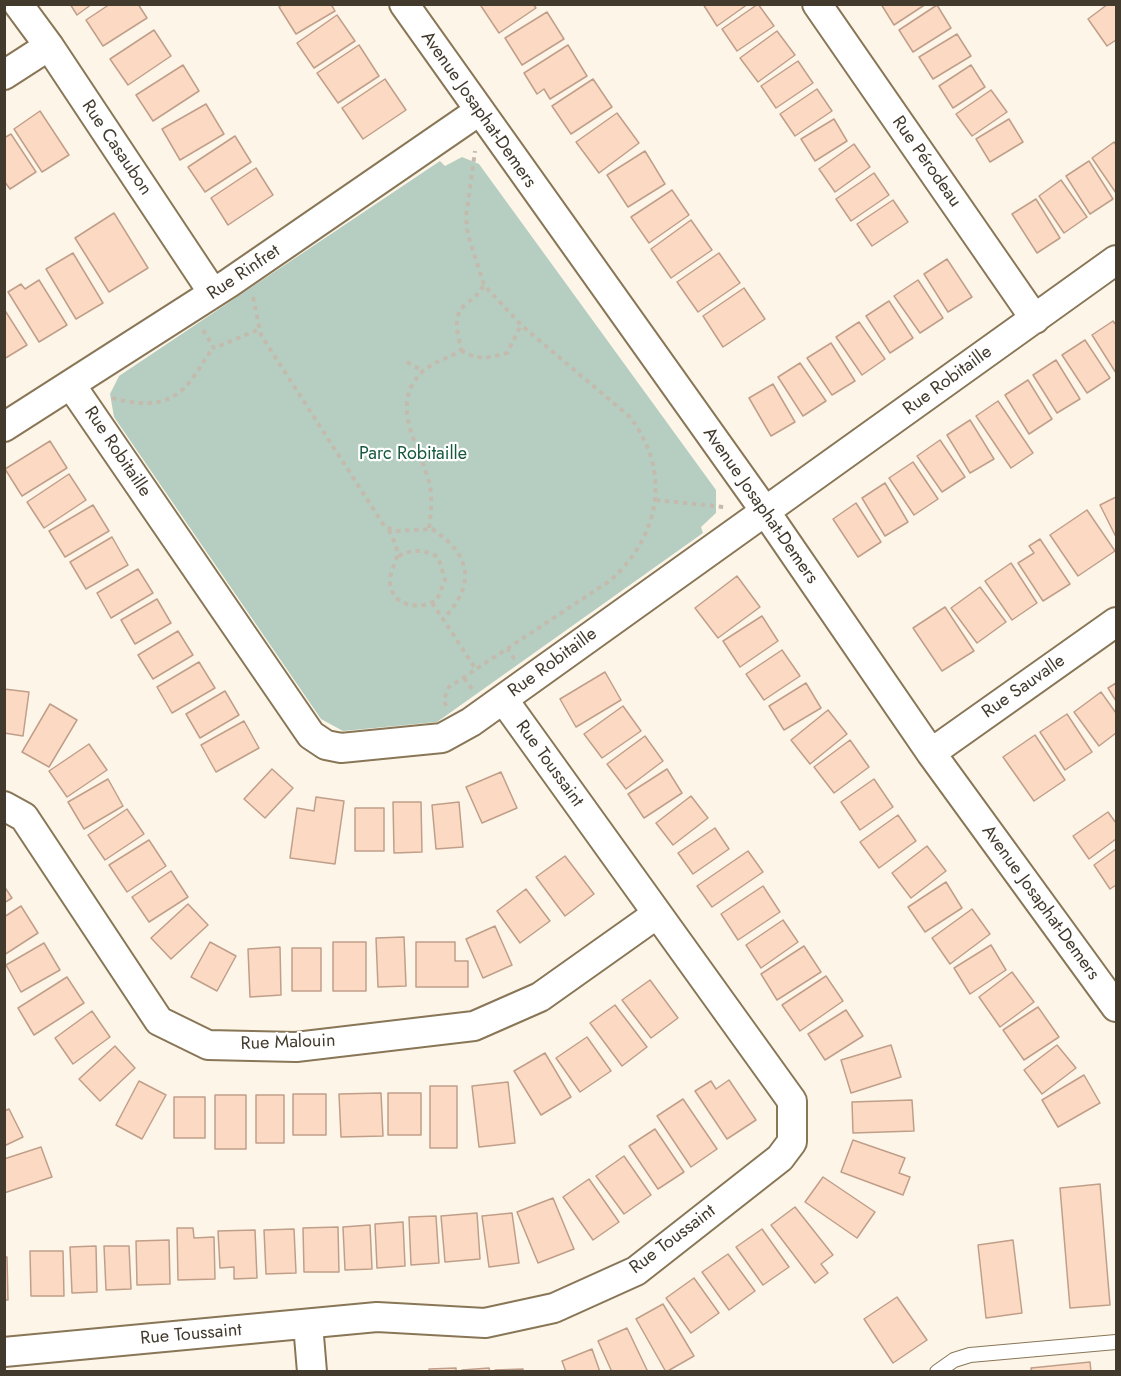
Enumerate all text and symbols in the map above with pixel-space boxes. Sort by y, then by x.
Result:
street label: Avenue Josaphat-Demers [416,28,540,192]
street label: Rue Casaubon [76,96,156,200]
street label: Rue Pérodeau [887,112,965,212]
street label: Rue Rinfret [204,241,284,305]
street label: Rue Robitaille [899,342,997,420]
street label: Rue Robitaille [79,403,155,501]
street label: Avenue Josaphat-Demers [698,424,822,588]
park label: Parc Robitaille [359,444,467,466]
street label: Rue Robitaille [504,624,602,702]
street label: Rue Sauvalle [978,651,1070,723]
street label: Rue Toussaint [510,717,588,811]
street label: Avenue Josaphat-Demers [977,821,1103,985]
street label: Rue Malouin [240,1031,336,1055]
street label: Rue Toussaint [626,1201,720,1279]
street label: Rue Toussaint [139,1320,243,1350]

